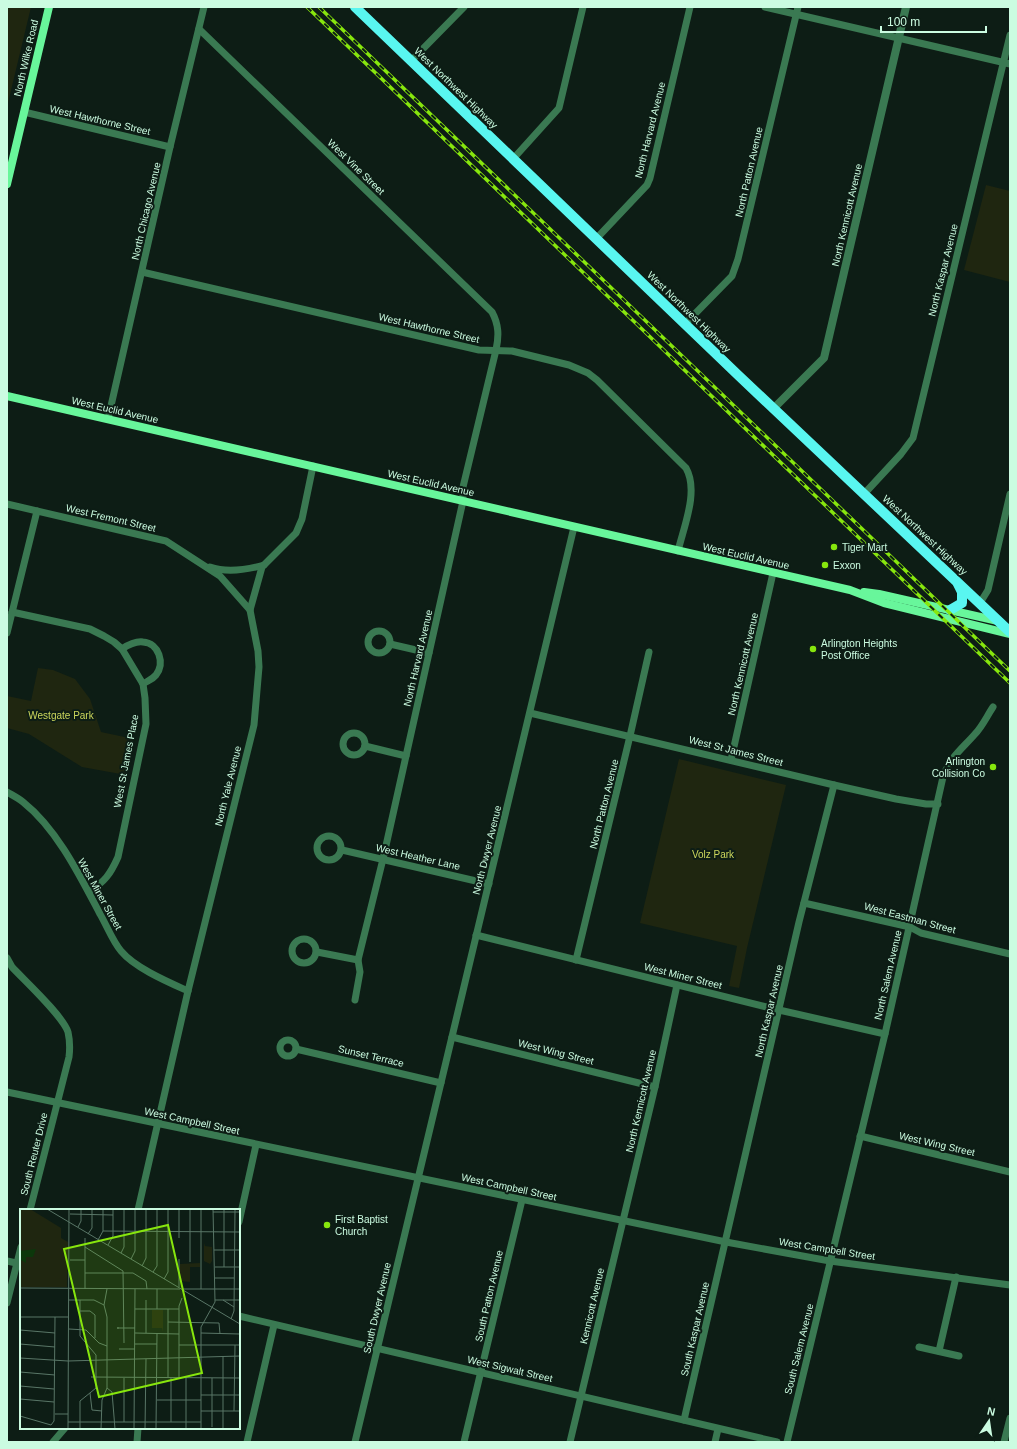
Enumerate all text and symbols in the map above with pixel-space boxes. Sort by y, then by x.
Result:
scale bar [881,8,986,34]
text: 100 m [887,15,920,29]
street label: North Wilke Road [12,19,40,97]
street label: West Northwest Highway [412,45,500,131]
street label: North Harvard Avenue [633,80,667,179]
street label: West Hawthorne Street [48,103,152,137]
street label: North Patton Avenue [733,125,765,218]
street label: West Vine Street [325,137,387,197]
street label: North Chicago Avenue [129,161,163,261]
street label: North Kennicott Avenue [830,162,864,267]
street label: North Kaspar Avenue [926,222,960,317]
street label: West Northwest Highway [645,269,733,355]
street label: West Hawthorne Street [377,311,481,345]
street label: West Euclid Avenue [71,395,160,425]
street label: West Euclid Avenue [387,468,476,498]
street label: West Northwest Highway [880,493,970,577]
street label: West Fremont Street [65,502,157,534]
street label: West Euclid Avenue [702,541,791,571]
marker: Tiger Mart [829,542,839,552]
place label: Tiger Mart [842,542,887,553]
marker: Exxon [820,560,830,570]
place label: Exxon [833,560,861,571]
street label: North Harvard Avenue [402,608,435,707]
street label: North Kennicott Avenue [726,611,760,716]
place label: Arlington Heights Post Office [821,638,897,661]
marker: Arlington Heights Post Office [808,644,818,654]
park label: Westgate Park [28,710,95,721]
street label: West St James Place [112,713,141,809]
street label: West St James Street [688,734,784,768]
street label: North Yale Avenue [213,744,243,827]
place label: Arlington Collision Co [932,756,985,779]
street label: North Patton Avenue [588,758,621,850]
marker: Arlington Collision Co [988,762,998,772]
street label: North Dwyer Avenue [471,804,504,896]
street label: West Heather Lane [375,842,462,872]
park label: Volz Park [692,849,735,860]
street label: West Miner Street [76,856,124,932]
street label: West Eastman Street [863,900,957,936]
street label: North Salem Avenue [872,929,904,1021]
street label: West Miner Street [643,961,723,991]
street label: North Kaspar Avenue [753,963,785,1058]
street label: West Wing Street [517,1037,595,1067]
street label: Sunset Terrace [337,1043,405,1069]
street label: North Kennicott Avenue [624,1048,658,1153]
street label: West Campbell Street [143,1106,241,1137]
street label: South Reuter Drive [18,1111,50,1197]
street label: West Wing Street [898,1130,976,1158]
street label: West Campbell Street [460,1172,558,1203]
inset map [20,1209,240,1429]
place label: First Baptist Church [335,1214,388,1237]
marker: First Baptist Church [322,1220,332,1230]
street label: West Campbell Street [778,1236,876,1262]
street label: South Patton Avenue [473,1249,505,1343]
street label: South Dwyer Avenue [361,1261,393,1355]
street label: Kennicott Avenue [578,1267,606,1345]
street label: South Kaspar Avenue [679,1280,711,1377]
street label: South Salem Avenue [782,1302,816,1396]
street label: West Sigwalt Street [466,1354,554,1384]
north arrow [969,1401,1009,1441]
text: N [986,1405,997,1418]

